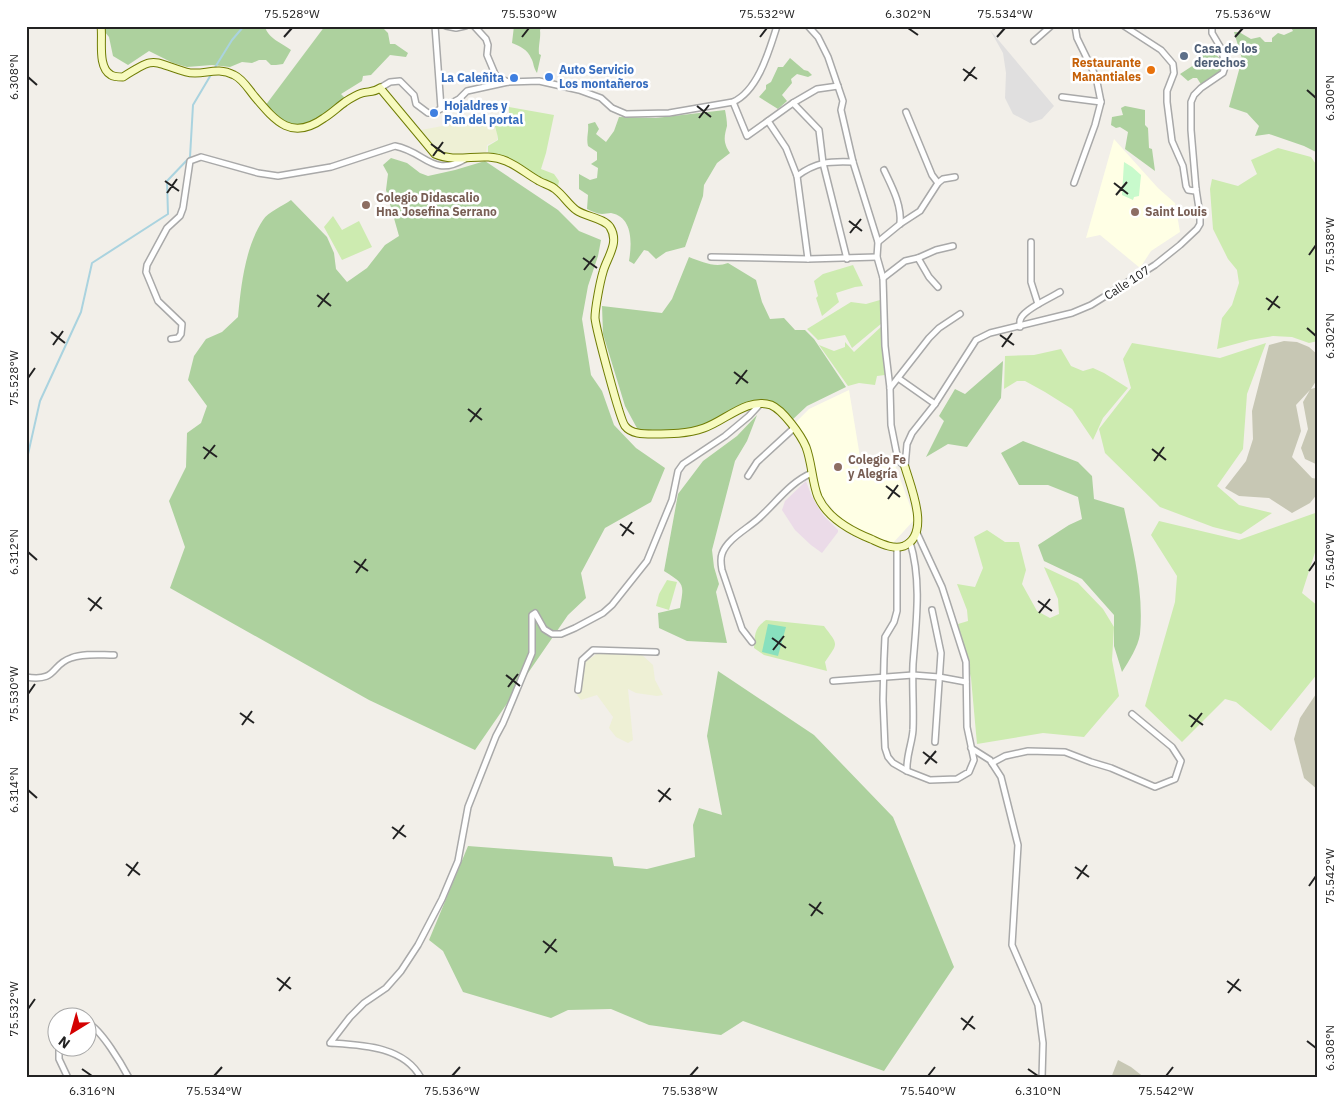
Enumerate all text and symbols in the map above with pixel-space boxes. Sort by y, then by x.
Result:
text: 75.528°W [264,6,320,21]
text: 75.530°W [501,6,557,21]
text: 75.532°W [739,6,795,21]
text: 6.302°N [885,6,931,21]
text: 75.534°W [977,6,1033,21]
text: 75.536°W [1215,6,1271,21]
place label: Casa de los derechos [1194,41,1258,70]
marker: Casa de los derechos [1178,50,1190,62]
text: 6.308°N [6,54,21,100]
place label: Restaurante Manantiales [1072,55,1141,84]
place label: Auto Servicio Los montañeros [559,62,648,91]
marker: Restaurante Manantiales [1145,64,1157,76]
place label: La Caleñita [441,70,504,85]
marker: Auto Servicio Los montañeros [543,71,555,83]
marker: La Caleñita [508,72,520,84]
text: 6.300°N [1322,75,1337,121]
place label: Hojaldres y Pan del portal [444,98,523,127]
marker: Hojaldres y Pan del portal [428,107,440,119]
place label: Colegio Didascalio Hna Josefina Serrano [376,190,497,219]
marker: Colegio Didascalio Hna Josefina Serrano [360,199,372,211]
place label: Saint Louis [1145,204,1207,219]
marker: Saint Louis [1129,206,1141,218]
text: 75.538°W [1322,217,1337,273]
street label: Calle 107 [1101,262,1152,303]
text: 6.302°N [1322,313,1337,359]
text: 75.528°W [6,350,21,406]
place label: Colegio Fe y Alegría [848,452,906,481]
marker: Colegio Fe y Alegría [832,461,844,473]
text: 6.312°N [6,529,21,575]
text: 75.540°W [1322,533,1337,589]
text: 75.530°W [6,666,21,722]
text: 6.314°N [6,767,21,813]
text: 75.542°W [1322,848,1337,904]
text: 75.532°W [6,981,21,1037]
north arrow [48,1006,98,1056]
text: 6.308°N [1322,1025,1337,1071]
text: N [55,1032,74,1053]
text: 6.316°N [69,1083,115,1098]
text: 75.534°W [186,1083,242,1098]
text: 75.536°W [424,1083,480,1098]
text: 75.538°W [662,1083,718,1098]
text: 75.540°W [900,1083,956,1098]
text: 6.310°N [1015,1083,1061,1098]
text: 75.542°W [1138,1083,1194,1098]

